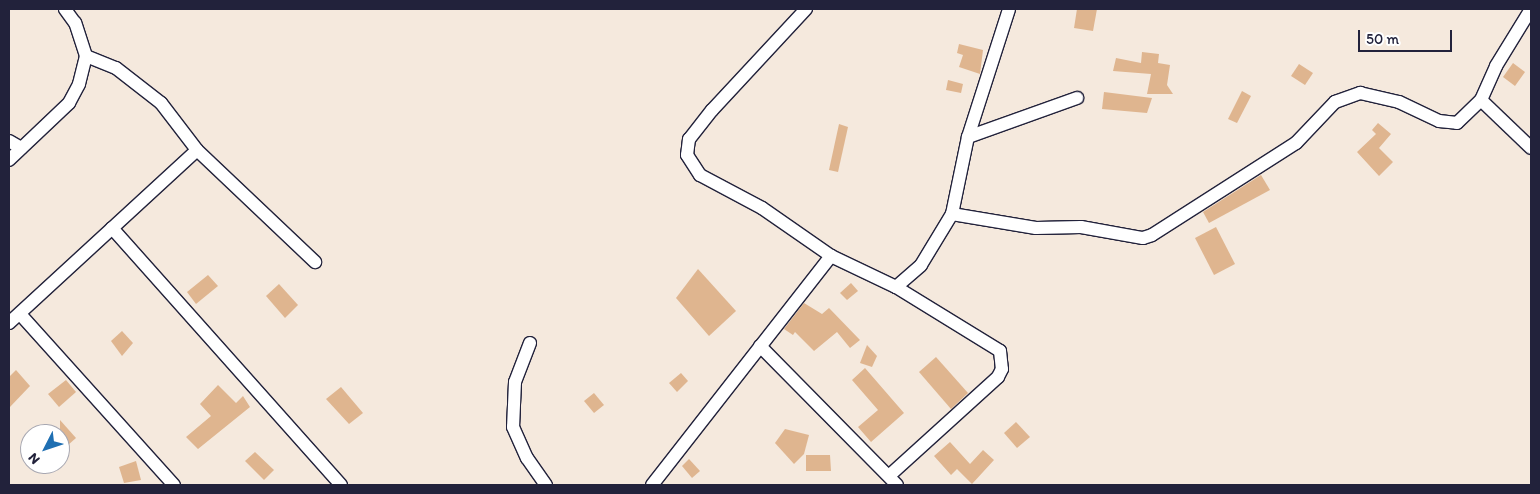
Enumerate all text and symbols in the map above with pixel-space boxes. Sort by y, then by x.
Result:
scale bar [1360,20,1454,52]
text: 50 m [1366,30,1399,48]
north arrow [20,424,70,474]
text: N [25,449,44,468]

